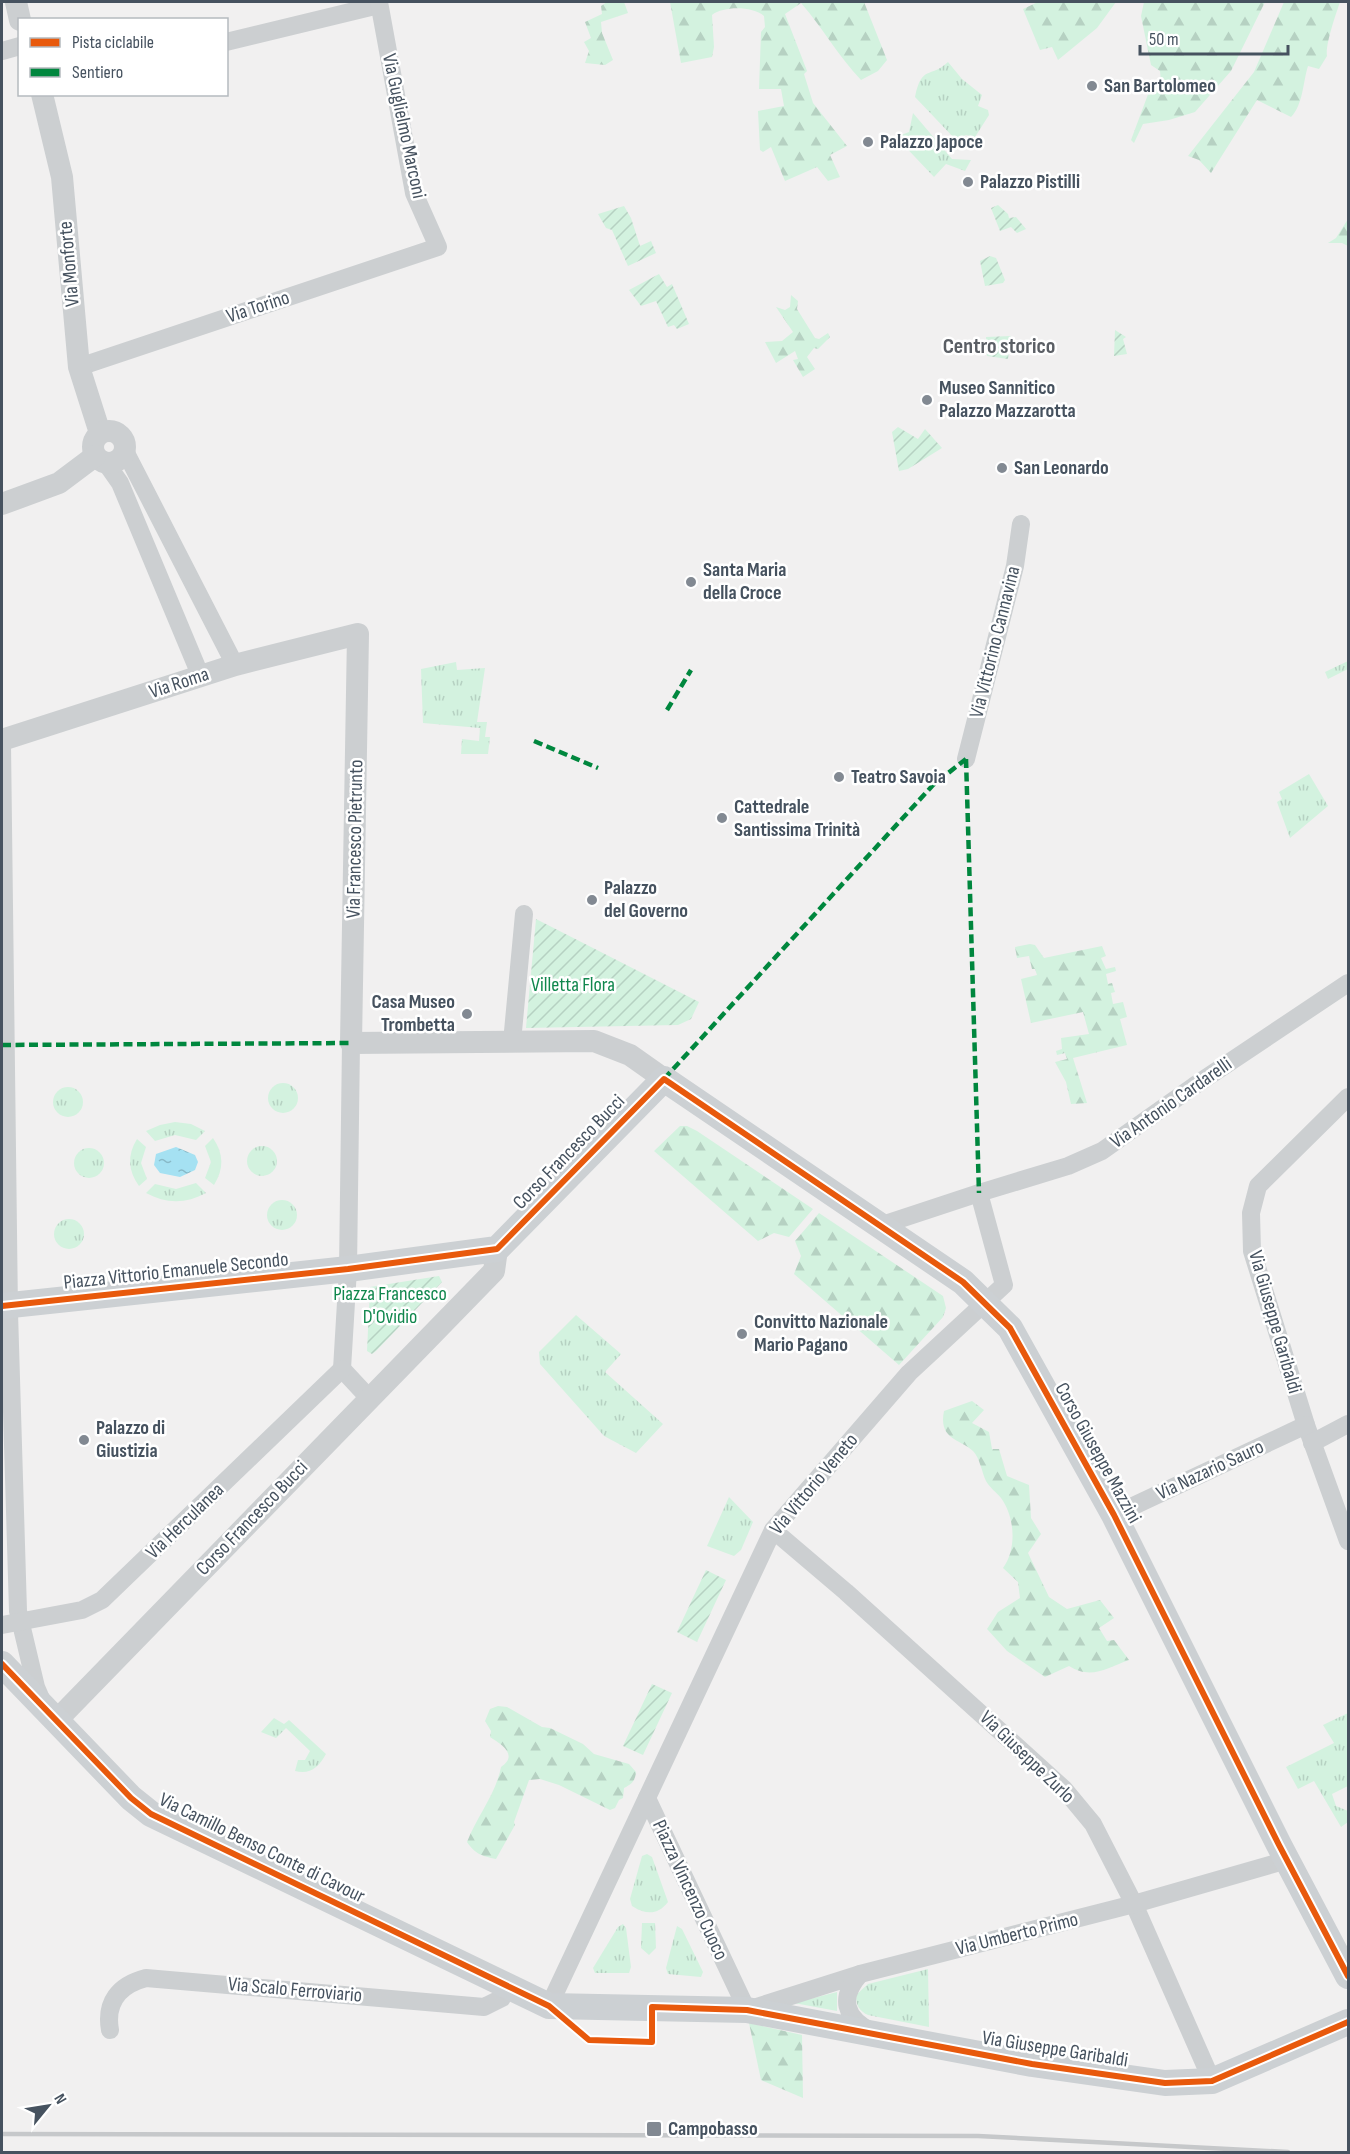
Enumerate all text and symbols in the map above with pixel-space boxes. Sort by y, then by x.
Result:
legend [18,18,228,96]
scale bar [1140,18,1288,56]
text: 50 m [1149,29,1179,50]
text: Pista ciclabile [72,32,154,53]
street label: Via Guglielmo Marconi [377,51,431,201]
text: Sentiero [72,62,123,83]
place label: San Bartolomeo [1104,74,1216,98]
marker: San Bartolomeo [1085,79,1099,93]
place label: Palazzo Japoce [880,130,983,154]
marker: Palazzo Japoce [861,135,875,149]
place label: Palazzo Pistilli [980,170,1080,194]
marker: Palazzo Pistilli [961,175,975,189]
street label: Via Monforte [53,220,85,308]
street label: Via Torino [223,286,293,328]
district label: Centro storico [943,333,1055,360]
place label: Museo Sannitico Palazzo Mazzarotta [939,376,1076,423]
marker: Museo Sannitico Palazzo Mazzarotta [920,393,934,407]
place label: San Leonardo [1014,456,1109,480]
marker: San Leonardo [995,461,1009,475]
place label: Santa Maria della Croce [703,558,786,605]
street label: Via Vittorino Cannavina [965,564,1025,720]
marker: Santa Maria della Croce [684,575,698,589]
street label: Via Roma [146,662,212,704]
street label: Via Francesco Pietrunto [342,759,368,919]
place label: Teatro Savoia [851,765,946,789]
marker: Teatro Savoia [832,770,846,784]
place label: Cattedrale Santissima Trinità [734,795,860,842]
marker: Cattedrale Santissima Trinità [715,811,729,825]
place label: Palazzo del Governo [604,876,688,923]
marker: Palazzo del Governo [585,893,599,907]
park label: Villetta Flora [531,973,615,997]
place label: Casa Museo Trombetta [371,990,455,1037]
marker: Casa Museo Trombetta [460,1007,474,1021]
street label: Via Antonio Cardarelli [1106,1052,1236,1154]
street label: Corso Francesco Bucci [508,1089,630,1215]
street label: Piazza Vittorio Emanuele Secondo [62,1247,290,1295]
street label: Via Giuseppe Garibaldi [1243,1248,1307,1396]
park label: Piazza Francesco D'Ovidio [333,1282,447,1329]
place label: Convitto Nazionale Mario Pagano [754,1310,888,1357]
marker: Convitto Nazionale Mario Pagano [735,1327,749,1341]
street label: Corso Giuseppe Mazzini [1049,1379,1147,1527]
place label: Palazzo di Giustizia [96,1416,165,1463]
street label: Via Vittorio Veneto [765,1428,863,1540]
marker: Palazzo di Giustizia [77,1433,91,1447]
street label: Via Nazario Sauro [1153,1435,1267,1505]
street label: Corso Francesco Bucci [191,1455,313,1581]
street label: Via Herculanea [141,1478,229,1564]
street label: Via Giuseppe Zurlo [974,1706,1080,1808]
street label: Via Camillo Benso Conte di Cavour [155,1788,369,1908]
street label: Piazza Vincenzo Cuoco [647,1816,733,1964]
street label: Via Umberto Primo [953,1907,1081,1961]
street label: Via Scalo Ferroviario [227,1972,363,2008]
street label: Via Giuseppe Garibaldi [980,2026,1130,2072]
north arrow [18,2076,78,2136]
text: N [49,2091,70,2108]
place label: Campobasso [668,2117,758,2141]
marker: Campobasso [645,2120,663,2138]

